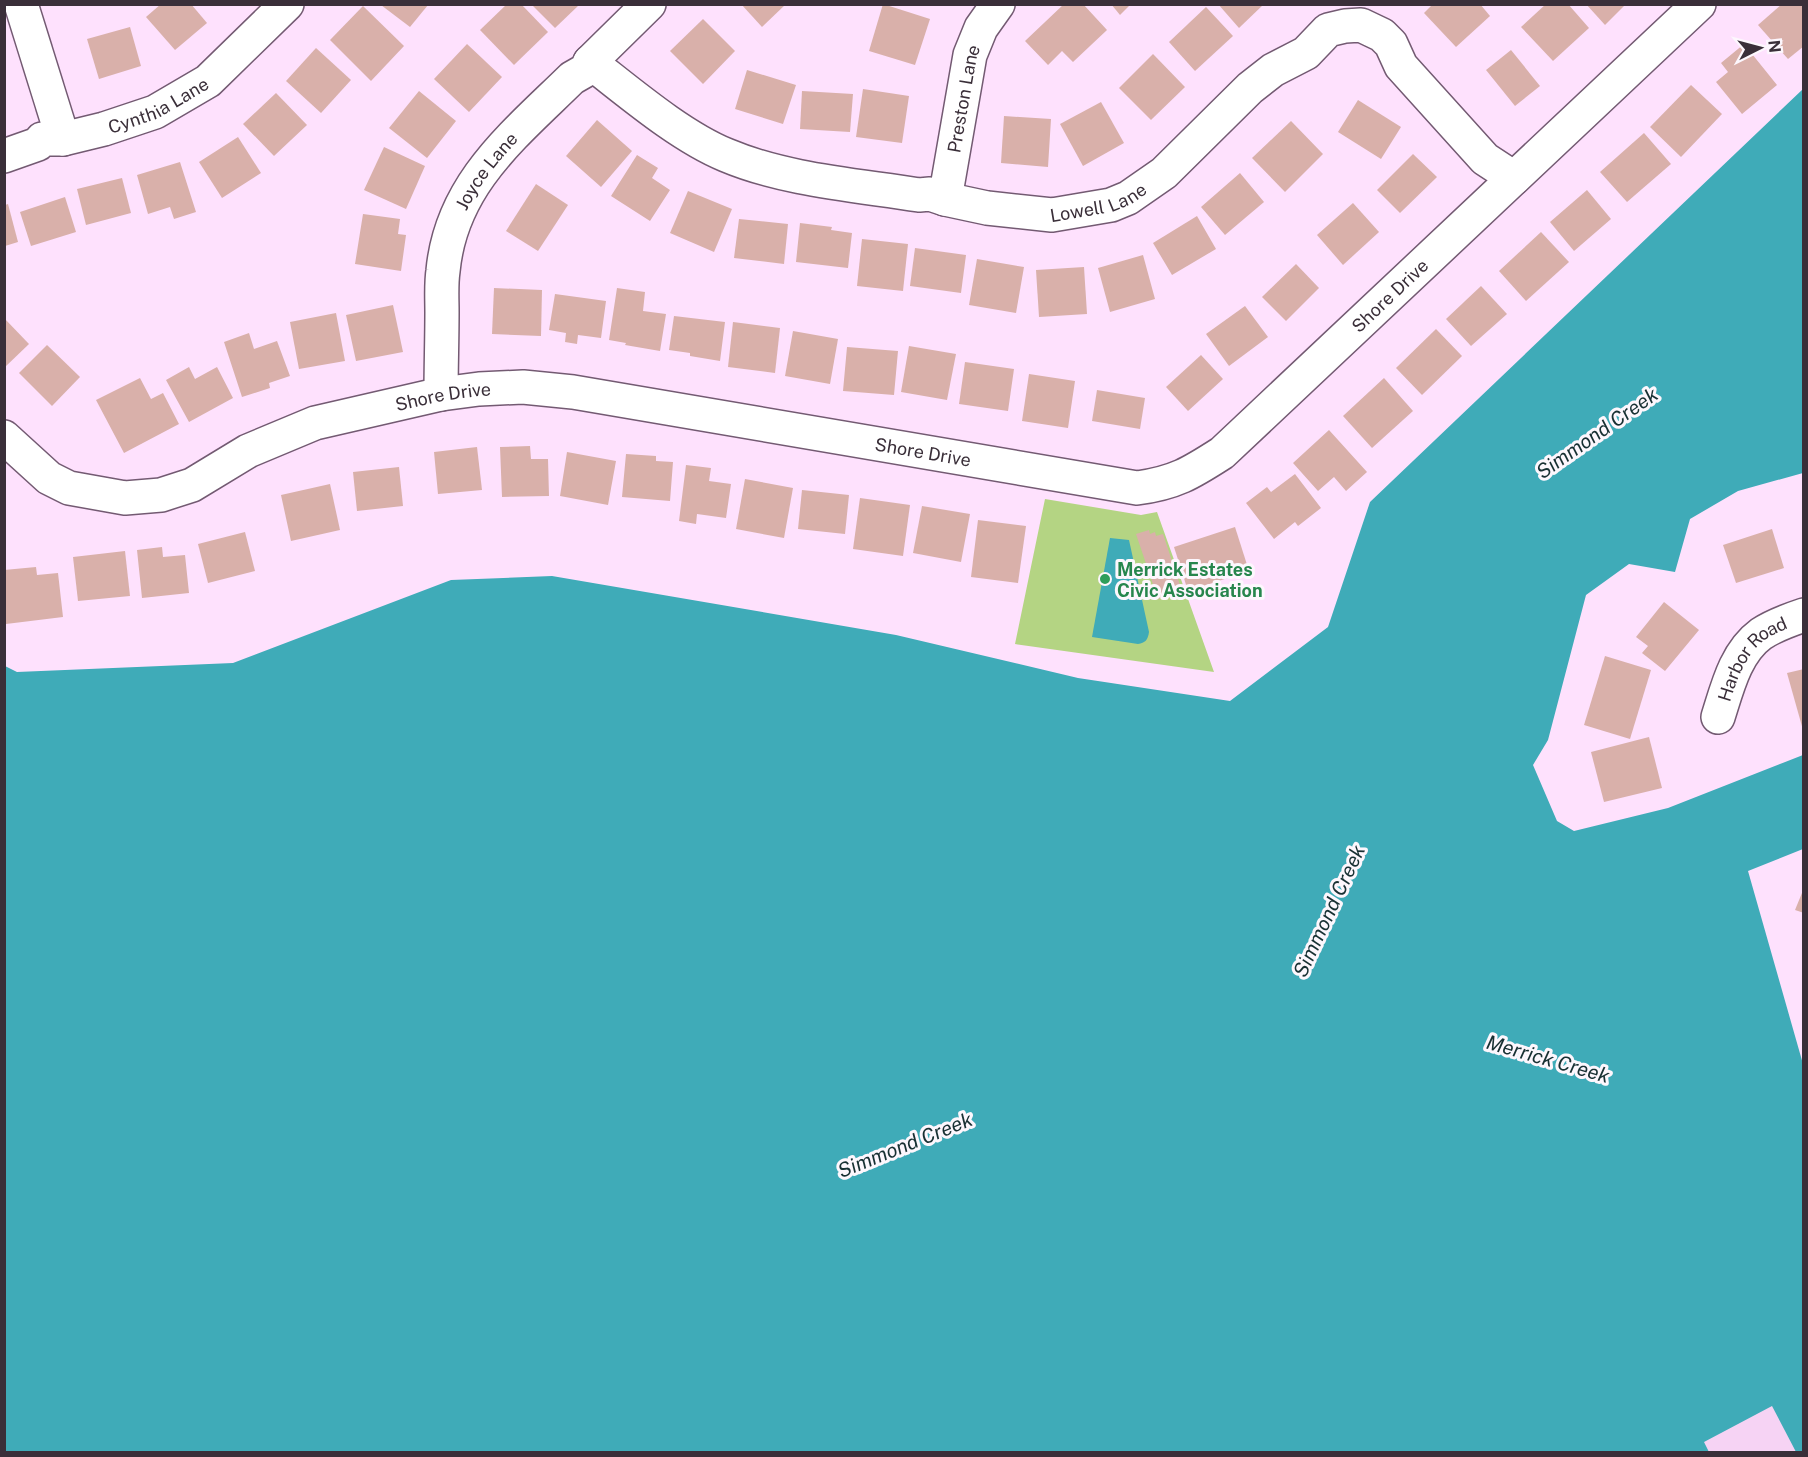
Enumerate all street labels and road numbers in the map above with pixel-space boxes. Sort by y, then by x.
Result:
street label: Preston Lane [943,41,984,154]
street label: Cynthia Lane [105,73,212,137]
street label: Joyce Lane [451,128,521,213]
street label: Lowell Lane [1048,178,1150,226]
street label: Shore Drive [1347,254,1432,336]
street label: Shore Drive [393,378,491,415]
street label: Shore Drive [873,433,973,470]
street label: Harbor Road [1713,612,1790,704]

